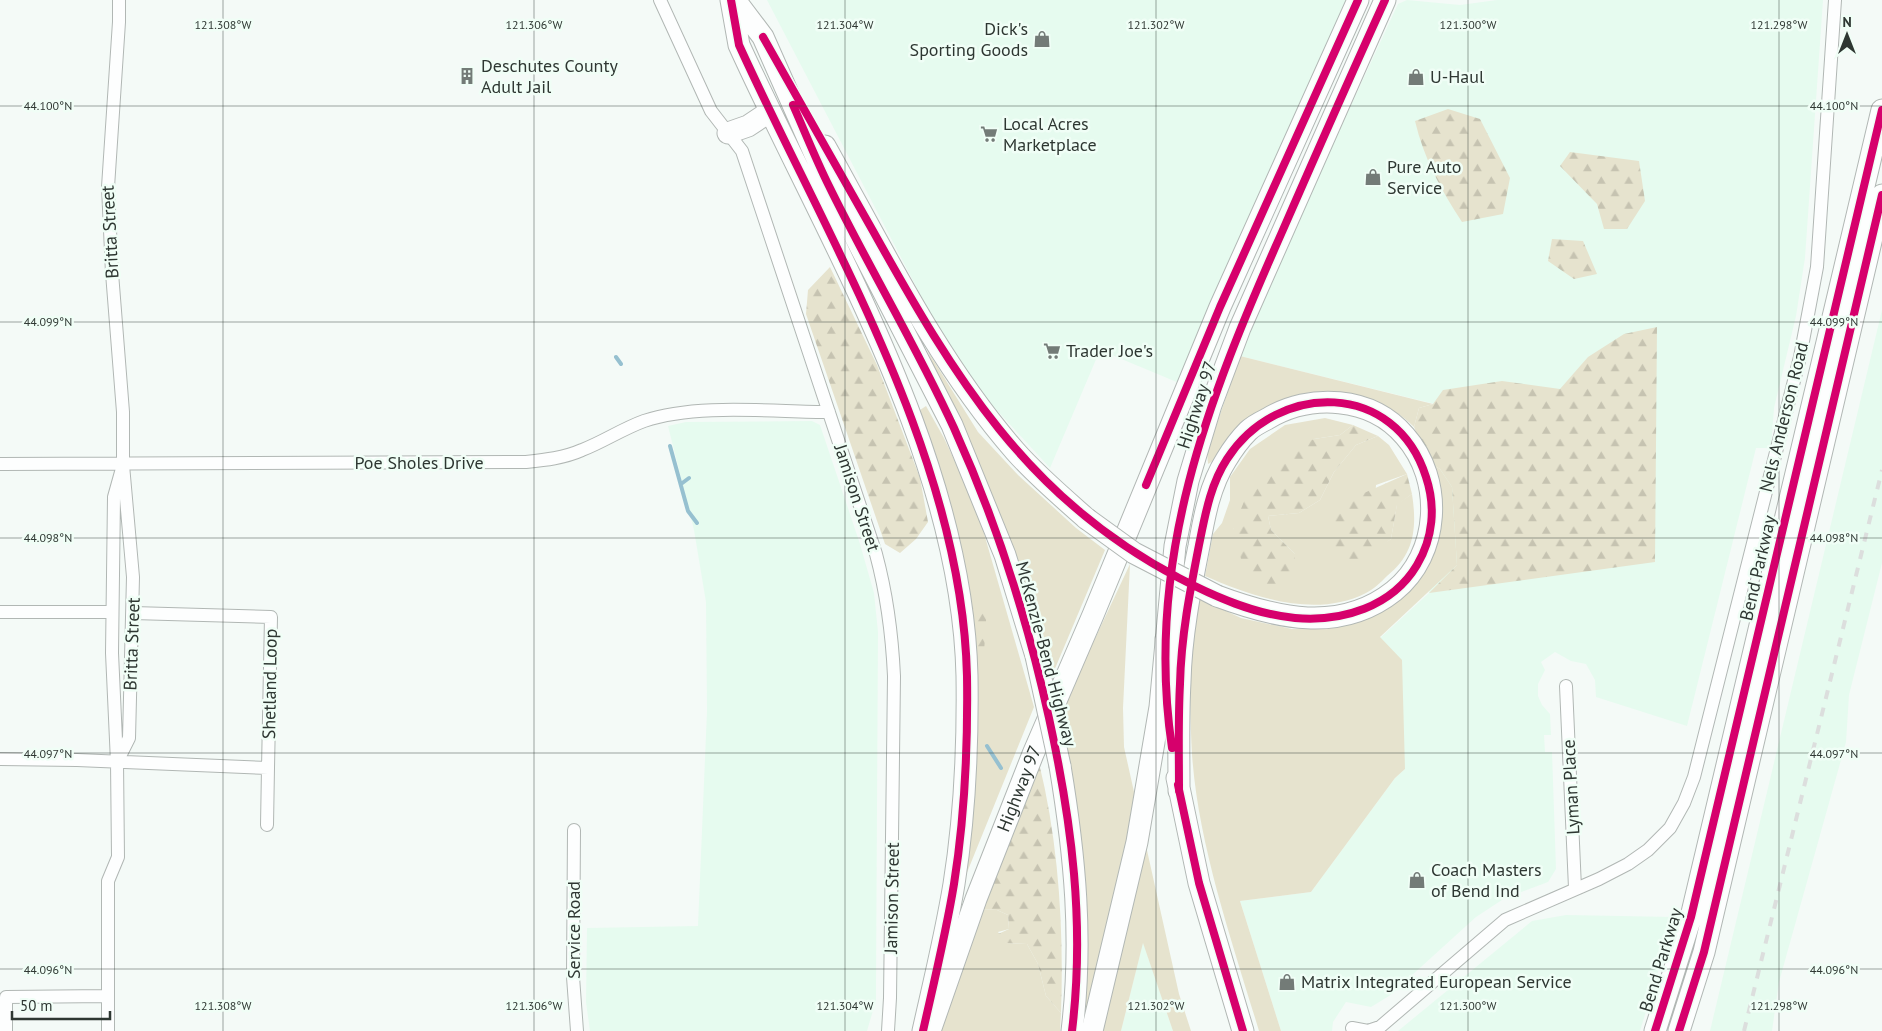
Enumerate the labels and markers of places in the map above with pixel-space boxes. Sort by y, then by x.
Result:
place label: Dick's Sporting Goods [910,17,1028,61]
shop icon: Dick's Sporting Goods [1032,29,1052,49]
place label: Deschutes County Adult Jail [481,54,619,98]
place label: U-Haul [1430,65,1485,88]
building icon: Deschutes County Adult Jail [457,66,477,86]
shop icon: U-Haul [1406,67,1426,87]
place label: Local Acres Marketplace [1003,112,1097,156]
supermarket icon: Local Acres Marketplace [979,124,999,144]
place label: Pure Auto Service [1387,155,1461,199]
shop icon: Pure Auto Service [1363,167,1383,187]
place label: Trader Joe's [1066,339,1153,362]
supermarket icon: Trader Joe's [1042,341,1062,361]
place label: Coach Masters of Bend Ind [1431,858,1541,902]
shop icon: Coach Masters of Bend Ind [1407,870,1427,890]
place label: Matrix Integrated European Service [1301,970,1572,993]
shop icon: Matrix Integrated European Service [1277,972,1297,992]

